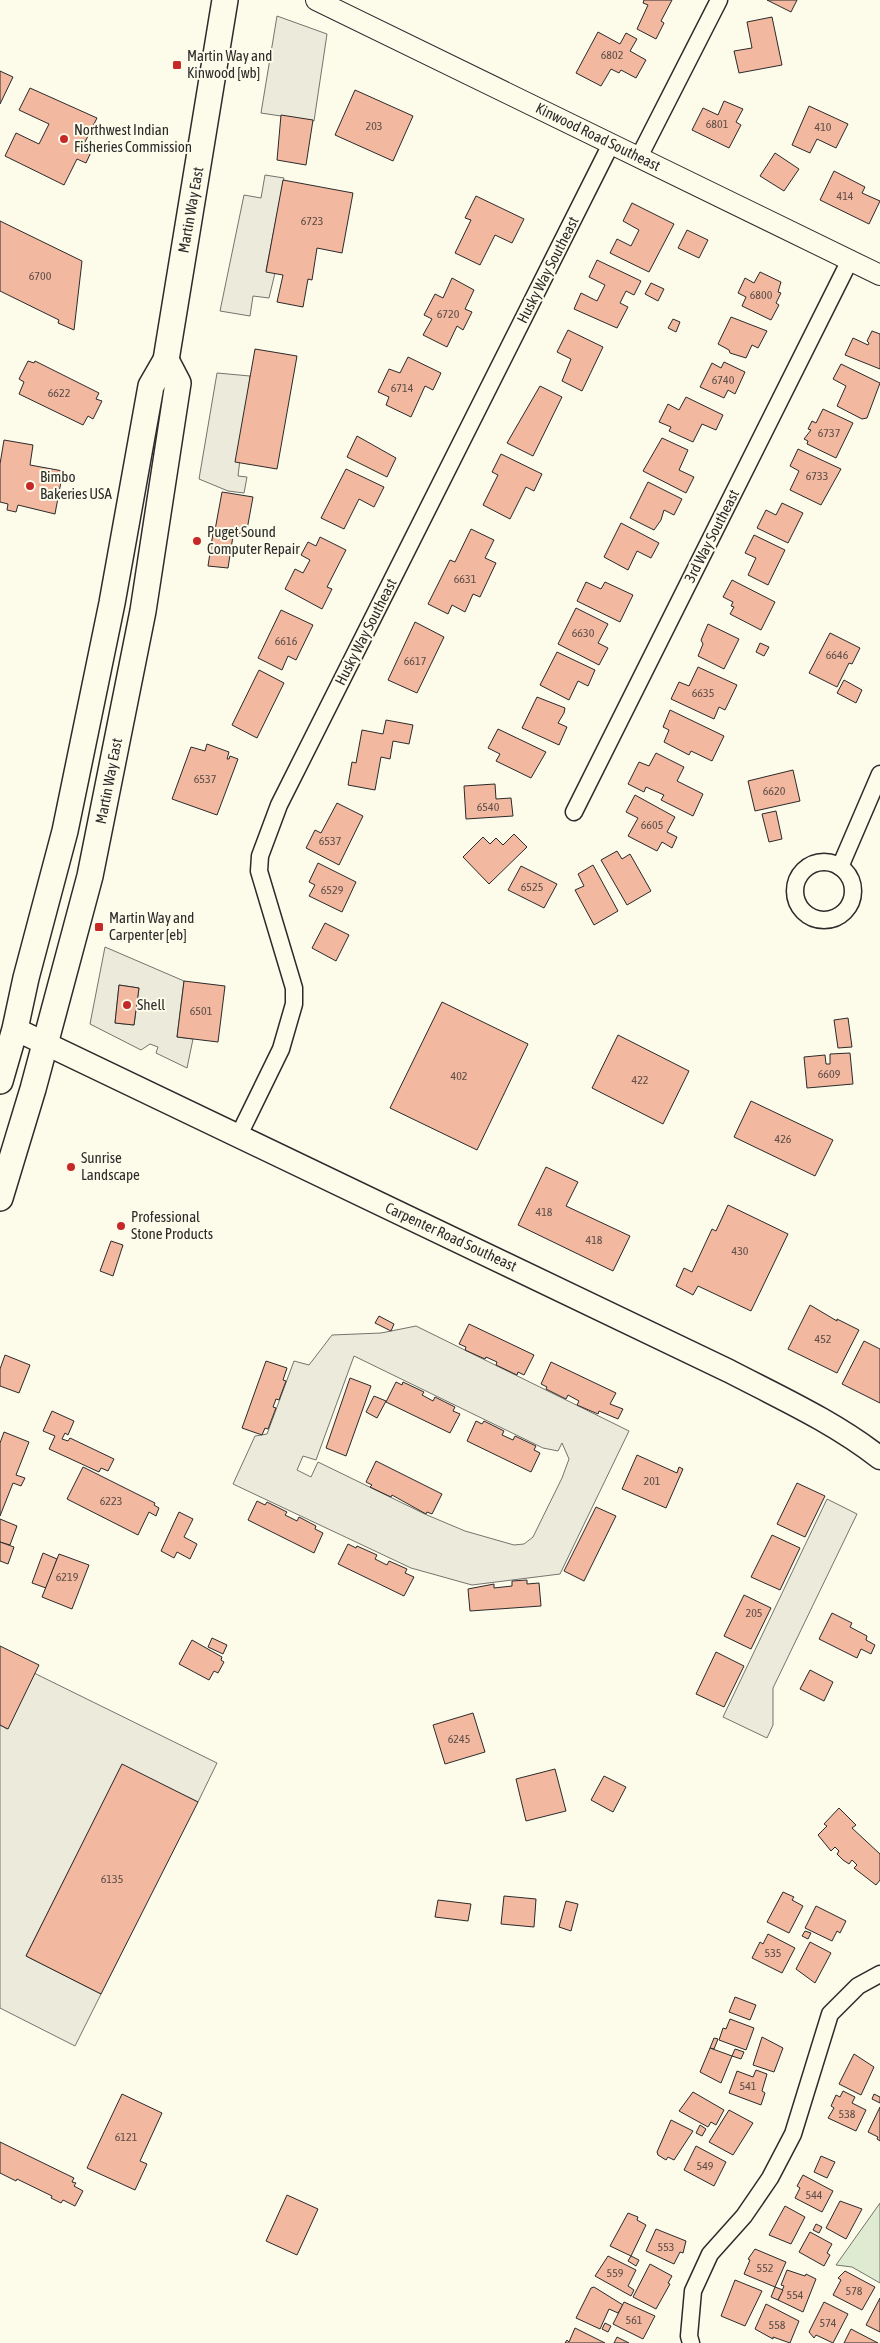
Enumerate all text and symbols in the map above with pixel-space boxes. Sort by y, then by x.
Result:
place label: Martin Way and Kinwood [wb] [187,47,272,81]
house number: 6802 [601,48,623,62]
marker: Martin Way and Kinwood [wb] [171,59,183,71]
street label: Kinwood Road Southeast [533,99,663,174]
house number: 6801 [706,117,729,131]
house number: 203 [366,119,382,133]
house number: 410 [815,120,832,134]
place label: Northwest Indian Fisheries Commission [74,121,192,155]
marker: Northwest Indian Fisheries Commission [58,133,70,145]
street label: Martin Way East [175,166,206,254]
house number: 414 [837,189,854,203]
house number: 6723 [301,214,323,228]
street label: Husky Way Southeast [513,214,582,326]
house number: 6700 [29,269,52,283]
house number: 6800 [750,288,773,302]
house number: 6720 [437,307,460,321]
house number: 6740 [712,373,735,387]
house number: 6714 [391,381,414,395]
house number: 6622 [48,386,70,400]
house number: 6737 [818,426,841,440]
place label: Bimbo Bakeries USA [40,468,112,502]
house number: 6733 [806,469,828,483]
marker: Bimbo Bakeries USA [24,480,36,492]
street label: 3rd Way Southeast [681,487,742,585]
place label: Puget Sound Computer Repair [207,523,300,557]
marker: Puget Sound Computer Repair [191,535,203,547]
house number: 6631 [454,572,477,586]
street label: Husky Way Southeast [331,576,400,688]
house number: 6630 [572,626,595,640]
house number: 6616 [275,634,298,648]
house number: 6646 [826,648,849,662]
house number: 6617 [404,654,427,668]
house number: 6635 [692,686,714,700]
street label: Martin Way East [92,737,125,825]
house number: 6537 [194,772,217,786]
house number: 6620 [763,784,786,798]
house number: 6540 [477,800,500,814]
house number: 6605 [641,818,663,832]
house number: 6537 [319,834,342,848]
house number: 6525 [521,880,543,894]
house number: 6529 [321,883,344,897]
place label: Martin Way and Carpenter [eb] [109,909,194,943]
marker: Martin Way and Carpenter [eb] [93,921,105,933]
place label: Shell [137,996,165,1013]
marker: Shell [121,999,133,1011]
house number: 6501 [190,1004,213,1018]
house number: 6609 [818,1067,841,1081]
house number: 402 [451,1069,467,1083]
house number: 422 [632,1073,648,1087]
house number: 426 [775,1132,792,1146]
place label: Sunrise Landscape [81,1149,140,1183]
marker: Sunrise Landscape [65,1161,77,1173]
street label: Carpenter Road Southeast [383,1199,520,1274]
house number: 418 [536,1205,553,1219]
place label: Professional Stone Products [131,1208,213,1242]
marker: Professional Stone Products [115,1220,127,1232]
house number: 418 [586,1233,603,1247]
house number: 430 [732,1244,749,1258]
house number: 452 [815,1332,831,1346]
house number: 201 [644,1474,661,1488]
house number: 6223 [100,1494,122,1508]
house number: 6219 [56,1570,79,1584]
house number: 205 [746,1606,762,1620]
house number: 6245 [448,1732,470,1746]
house number: 6135 [101,1872,123,1886]
house number: 535 [765,1946,781,1960]
house number: 541 [740,2079,757,2093]
house number: 538 [839,2107,856,2121]
house number: 6121 [115,2130,138,2144]
house number: 549 [697,2159,714,2173]
house number: 544 [806,2188,823,2202]
house number: 553 [658,2240,674,2254]
house number: 552 [757,2261,773,2275]
house number: 559 [607,2266,624,2280]
house number: 578 [846,2284,863,2298]
house number: 554 [787,2288,804,2302]
house number: 561 [626,2313,643,2327]
house number: 574 [820,2316,837,2330]
house number: 558 [769,2318,786,2332]

